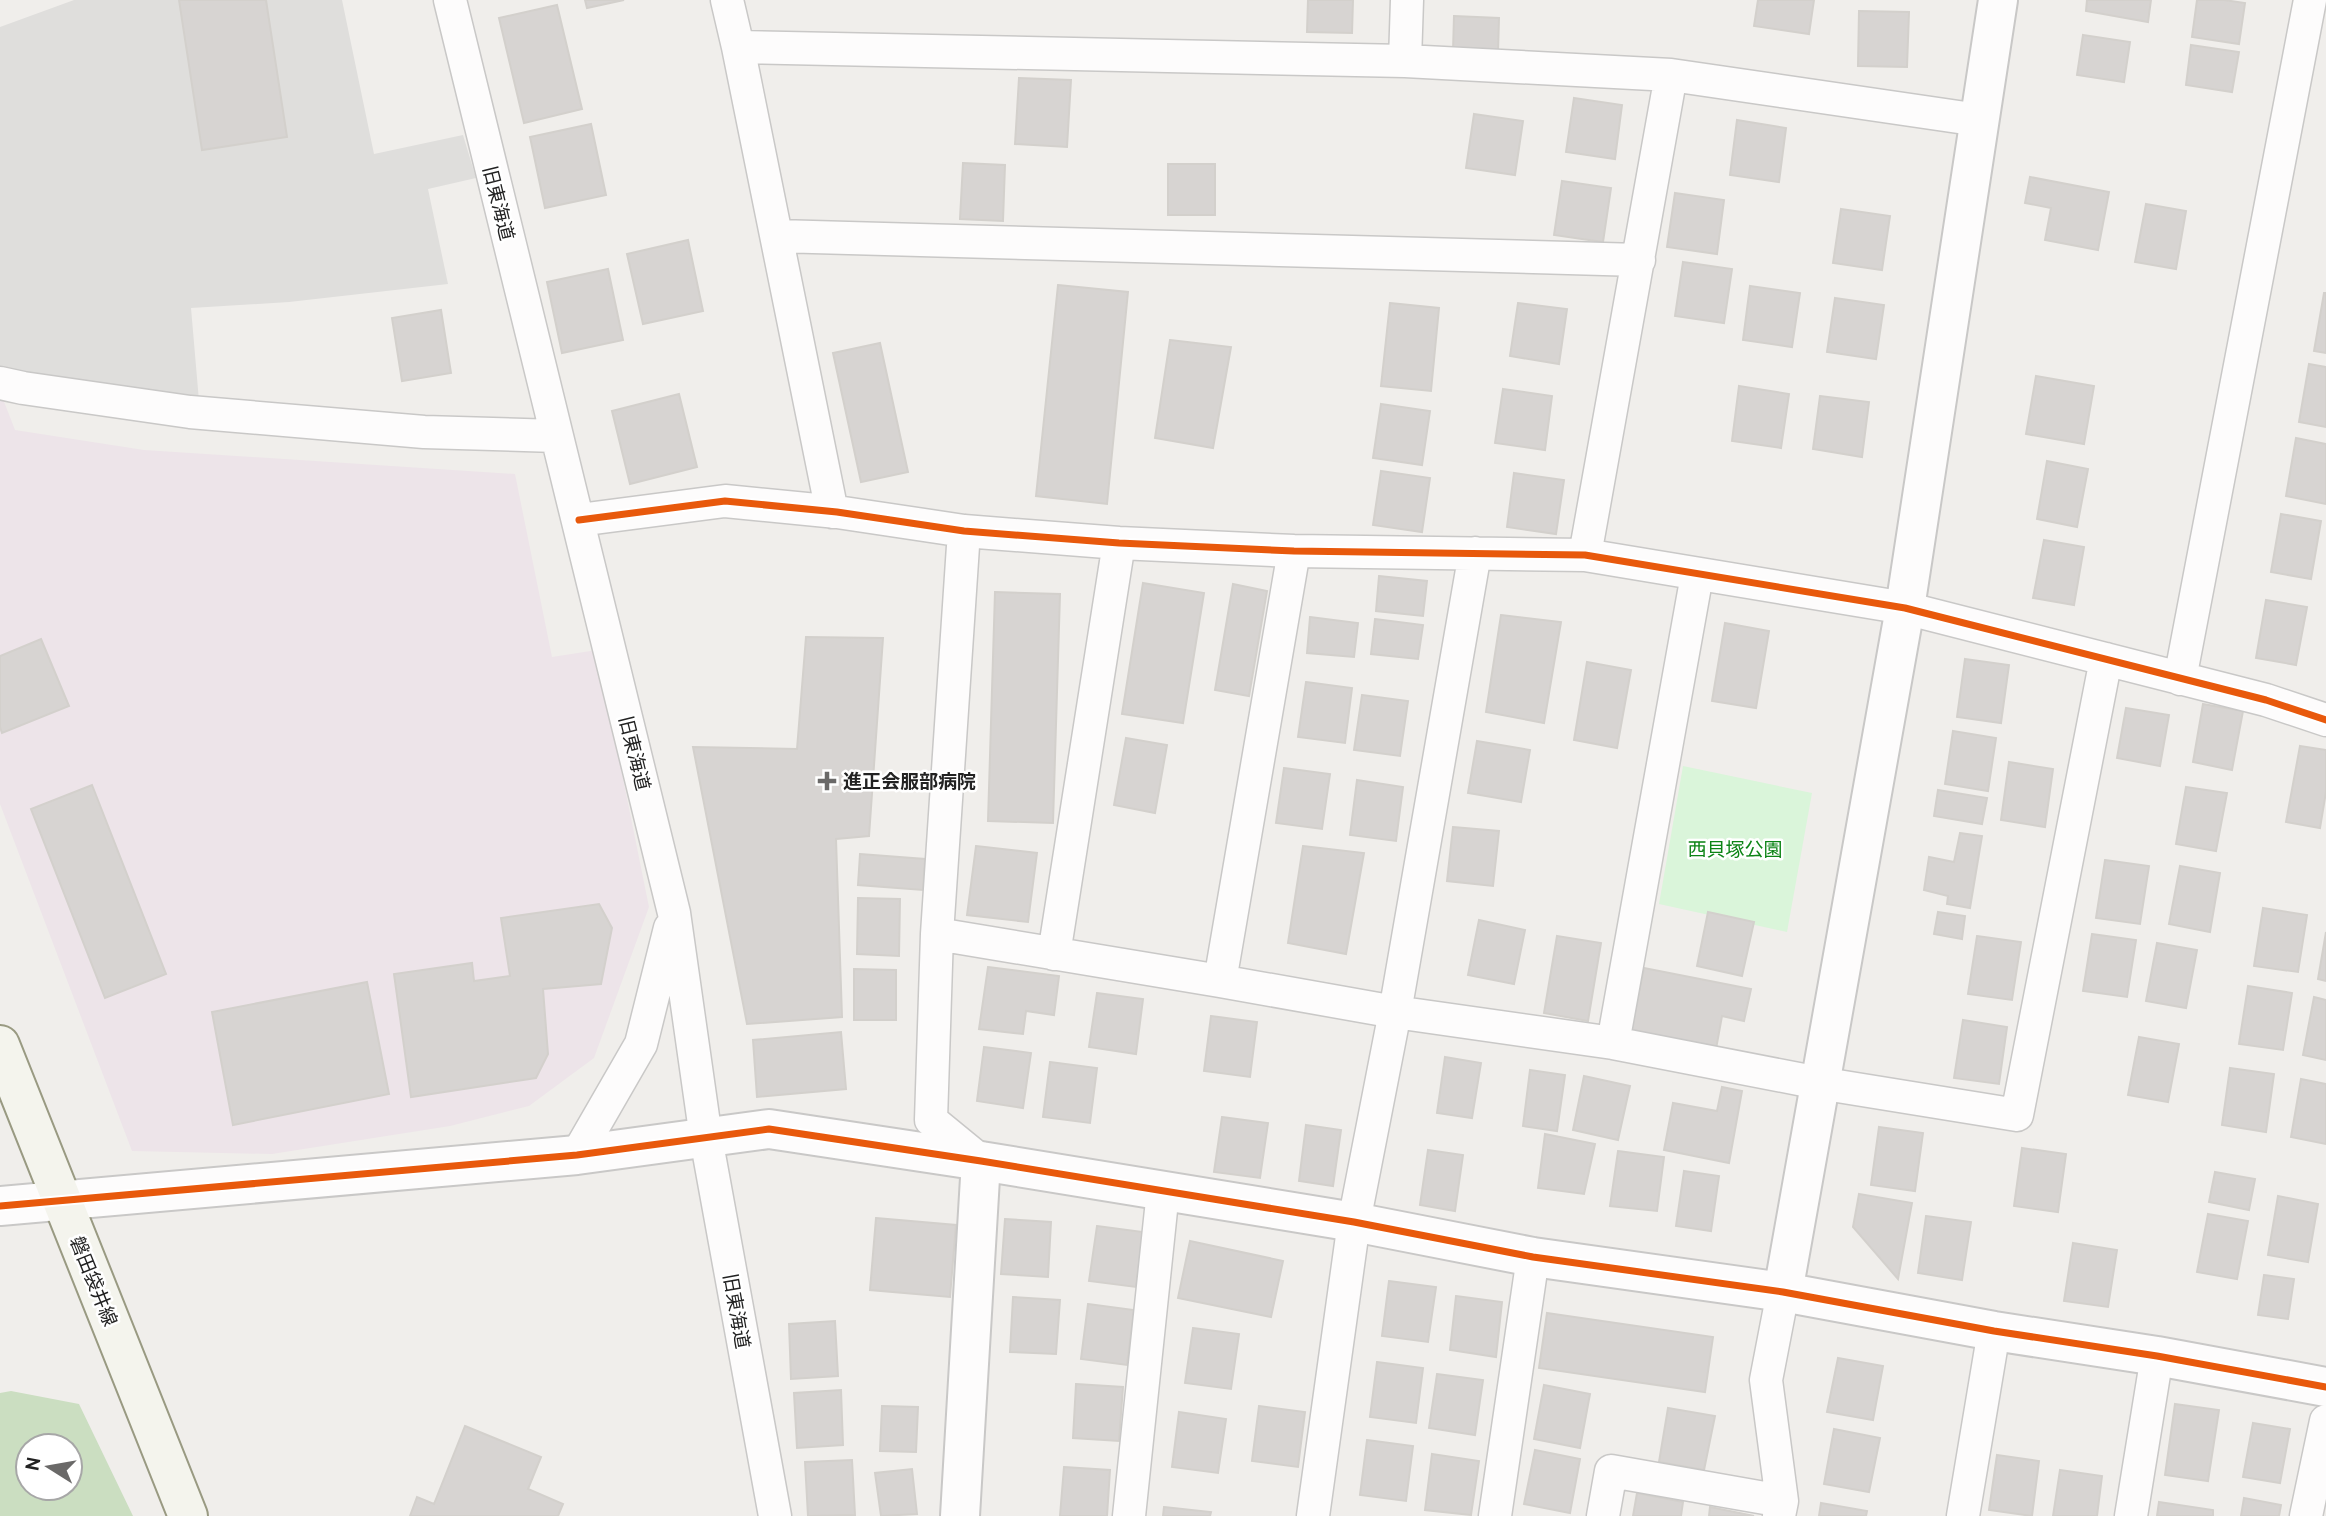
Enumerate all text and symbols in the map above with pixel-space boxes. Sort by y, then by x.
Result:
street label: 旧東海道 [476,164,518,243]
street label: 旧東海道 [612,714,654,793]
marker: 進正会服部病院 [817,771,837,791]
place label: 進正会服部病院 [843,771,976,795]
park label: 西貝塚公園 [1687,839,1783,863]
street label: 磐田袋井線 [63,1233,121,1330]
street label: 旧東海道 [717,1272,753,1351]
north arrow [14,1432,84,1502]
text: N [21,1455,47,1473]

